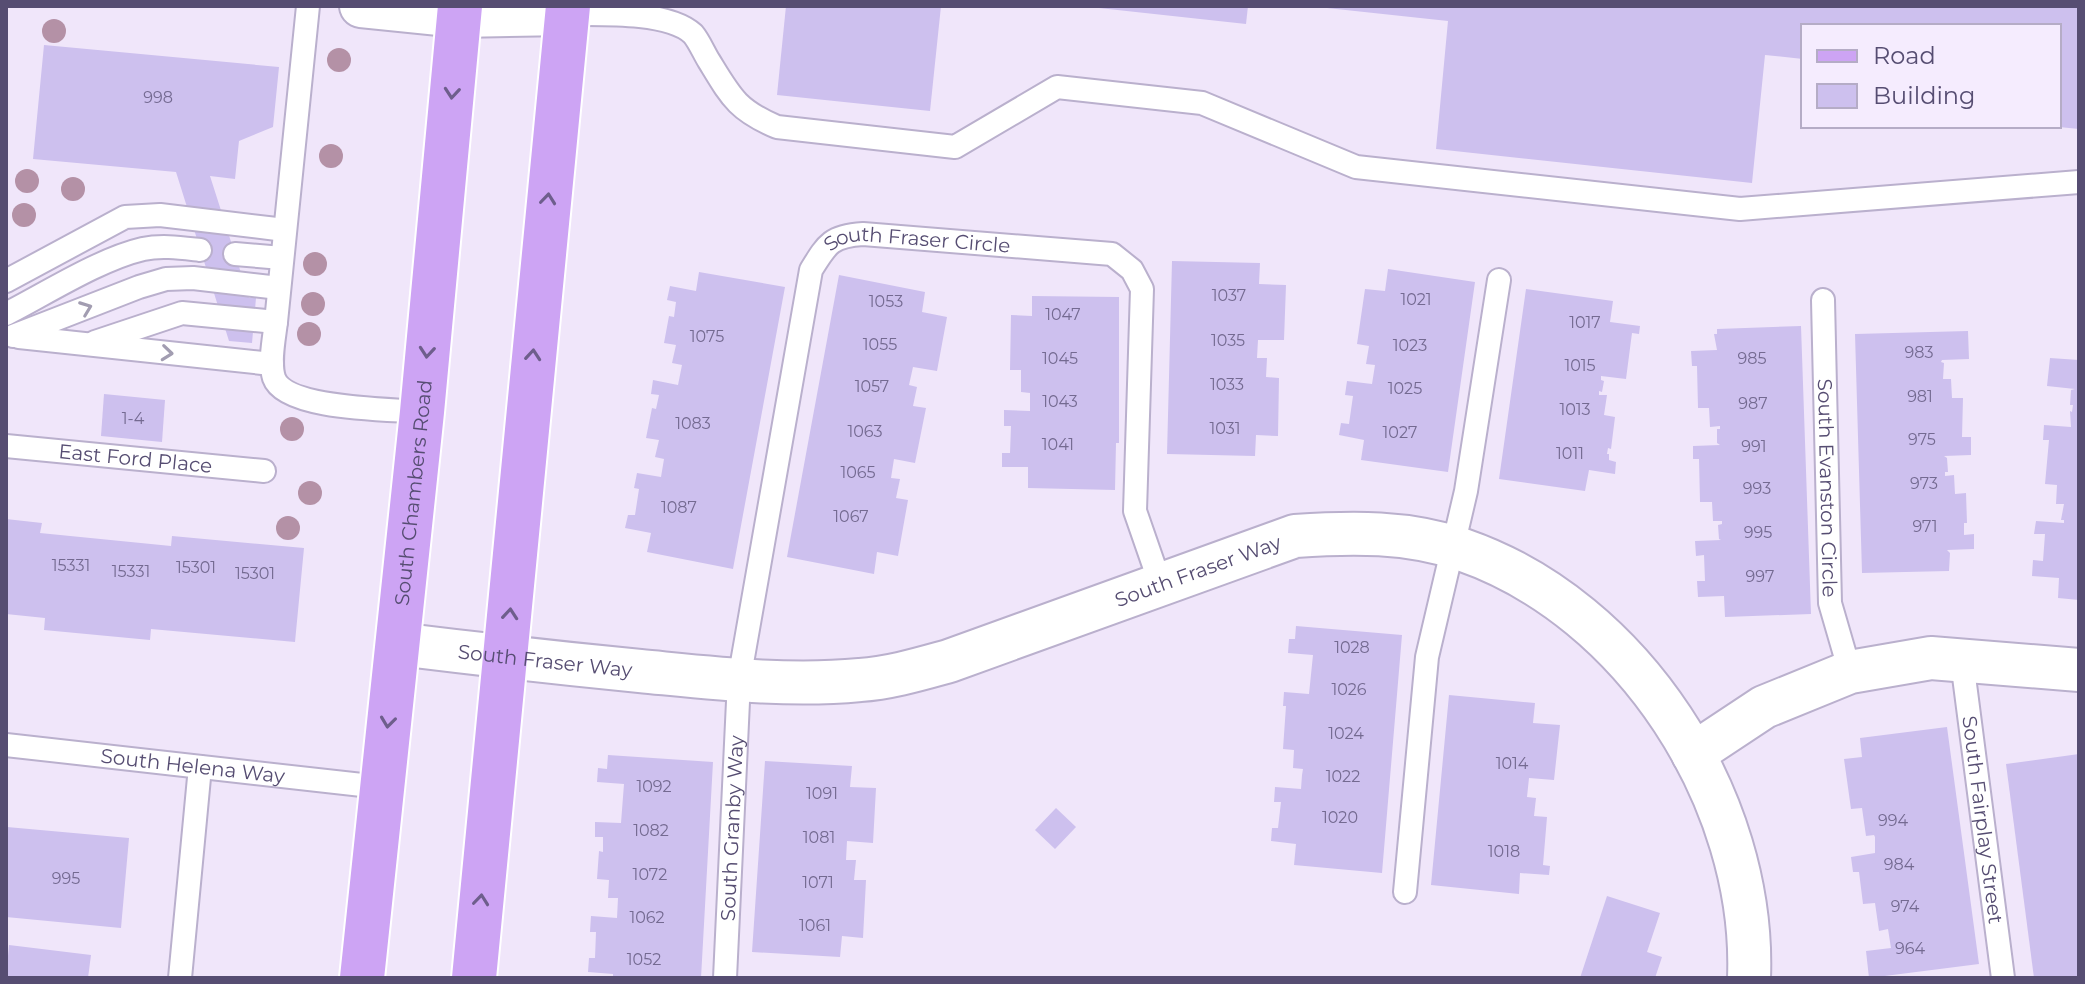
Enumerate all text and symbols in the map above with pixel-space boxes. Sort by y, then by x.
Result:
legend [1801,24,2061,128]
text: Road [1873,41,1936,70]
text: Building [1873,81,1976,110]
one-way arrow [444,87,461,100]
house number: 998 [143,88,173,107]
one-way arrow [540,192,557,205]
street label: South Fraser Circle [819,222,1011,258]
house number: 1037 [1212,286,1246,305]
house number: 1021 [1400,290,1432,309]
house number: 1053 [869,292,903,311]
one-way arrow [78,301,92,318]
house number: 1047 [1045,305,1081,324]
house number: 1017 [1569,313,1601,332]
house number: 1075 [690,327,724,346]
house number: 1035 [1211,331,1245,350]
house number: 1055 [863,335,897,354]
house number: 1023 [1393,336,1427,355]
house number: 983 [1905,343,1933,362]
one-way arrow [161,344,174,361]
one-way arrow [419,346,436,359]
one-way arrow [525,348,542,361]
house number: 1045 [1042,349,1078,368]
house number: 985 [1737,349,1767,368]
house number: 1015 [1564,356,1596,375]
house number: 1033 [1210,375,1244,394]
house number: 1057 [855,377,889,396]
street label: South Evanston Circle [1813,378,1842,598]
street label: South Chambers Road [390,379,437,607]
house number: 1025 [1388,379,1422,398]
house number: 981 [1907,387,1933,406]
house number: 1043 [1042,392,1078,411]
house number: 987 [1738,394,1768,413]
house number: 1013 [1559,400,1591,419]
house number: 1-4 [122,409,145,428]
house number: 1083 [675,414,711,433]
house number: 1031 [1209,419,1241,438]
house number: 1063 [847,422,883,441]
house number: 1027 [1383,423,1417,442]
house number: 975 [1908,430,1936,449]
house number: 1041 [1042,435,1074,454]
house number: 991 [1741,437,1767,456]
street label: East Ford Place [57,439,213,478]
house number: 1011 [1556,444,1584,463]
house number: 1065 [840,463,876,482]
house number: 973 [1910,474,1938,493]
house number: 993 [1743,479,1771,498]
house number: 1087 [661,498,697,517]
house number: 1067 [833,507,869,526]
house number: 971 [1913,517,1937,536]
house number: 995 [1744,523,1772,542]
street label: South Fraser Way [1112,530,1285,612]
house number: 15331 [52,556,90,575]
house number: 15301 [176,558,216,577]
house number: 15331 [112,562,150,581]
house number: 15301 [235,564,275,583]
house number: 997 [1746,567,1774,586]
one-way arrow [501,607,518,620]
house number: 1028 [1334,638,1370,657]
street label: South Fraser Way [457,639,633,682]
house number: 1026 [1331,680,1367,699]
street label: South Fairplay Street [1957,714,2008,925]
one-way arrow [380,716,397,729]
house number: 1024 [1328,724,1364,743]
street label: South Granby Way [716,735,748,922]
street label: South Helena Way [100,744,286,788]
house number: 1014 [1496,754,1529,773]
house number: 1022 [1326,767,1360,786]
house number: 1092 [636,777,672,796]
house number: 1091 [806,784,838,803]
house number: 1020 [1322,808,1358,827]
house number: 994 [1878,811,1908,830]
house number: 1082 [633,821,669,840]
house number: 1081 [803,828,835,847]
house number: 1018 [1488,842,1520,861]
house number: 984 [1884,855,1915,874]
house number: 1072 [633,865,667,884]
house number: 995 [52,869,80,888]
house number: 1071 [802,873,834,892]
one-way arrow [473,893,490,906]
house number: 974 [1891,897,1920,916]
house number: 1062 [629,908,665,927]
house number: 1061 [799,916,831,935]
house number: 964 [1895,939,1925,958]
house number: 1052 [627,950,661,969]

